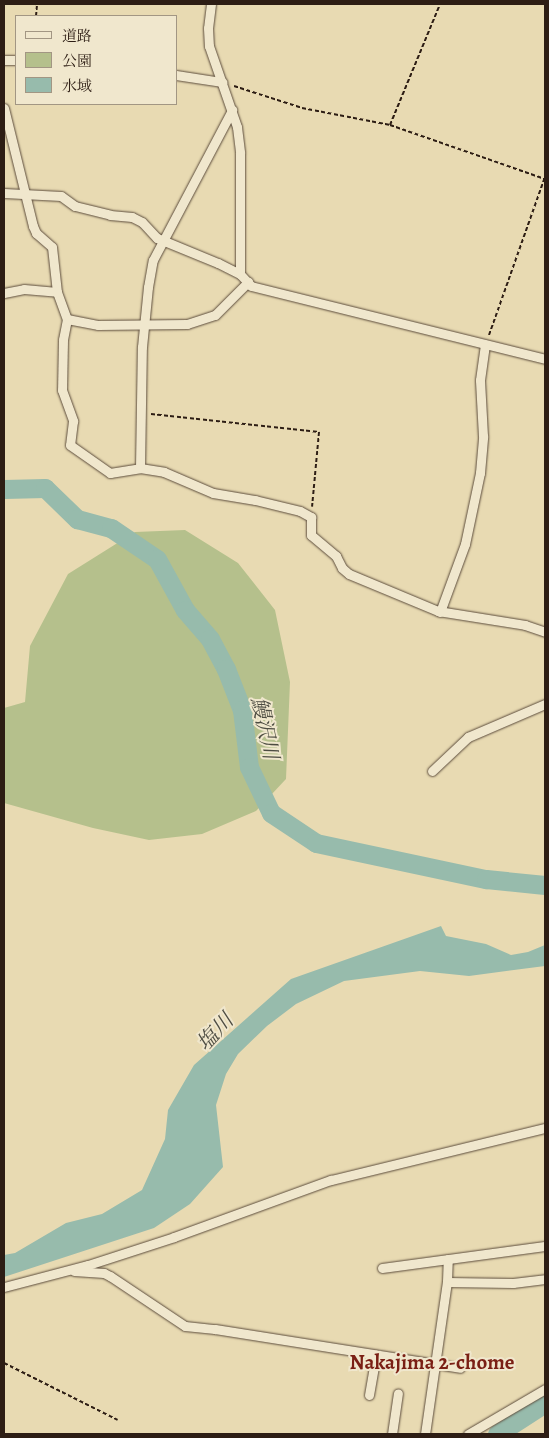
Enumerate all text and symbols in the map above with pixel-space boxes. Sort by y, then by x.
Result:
legend [15,15,178,105]
text: 道路 [62,26,92,46]
text: 公園 [62,51,92,71]
text: 水域 [62,76,92,96]
water label: 鰻沢川 [246,695,284,761]
water label: 塩川 [191,1008,239,1056]
district label: Nakajima 2-chome [349,1349,515,1375]

